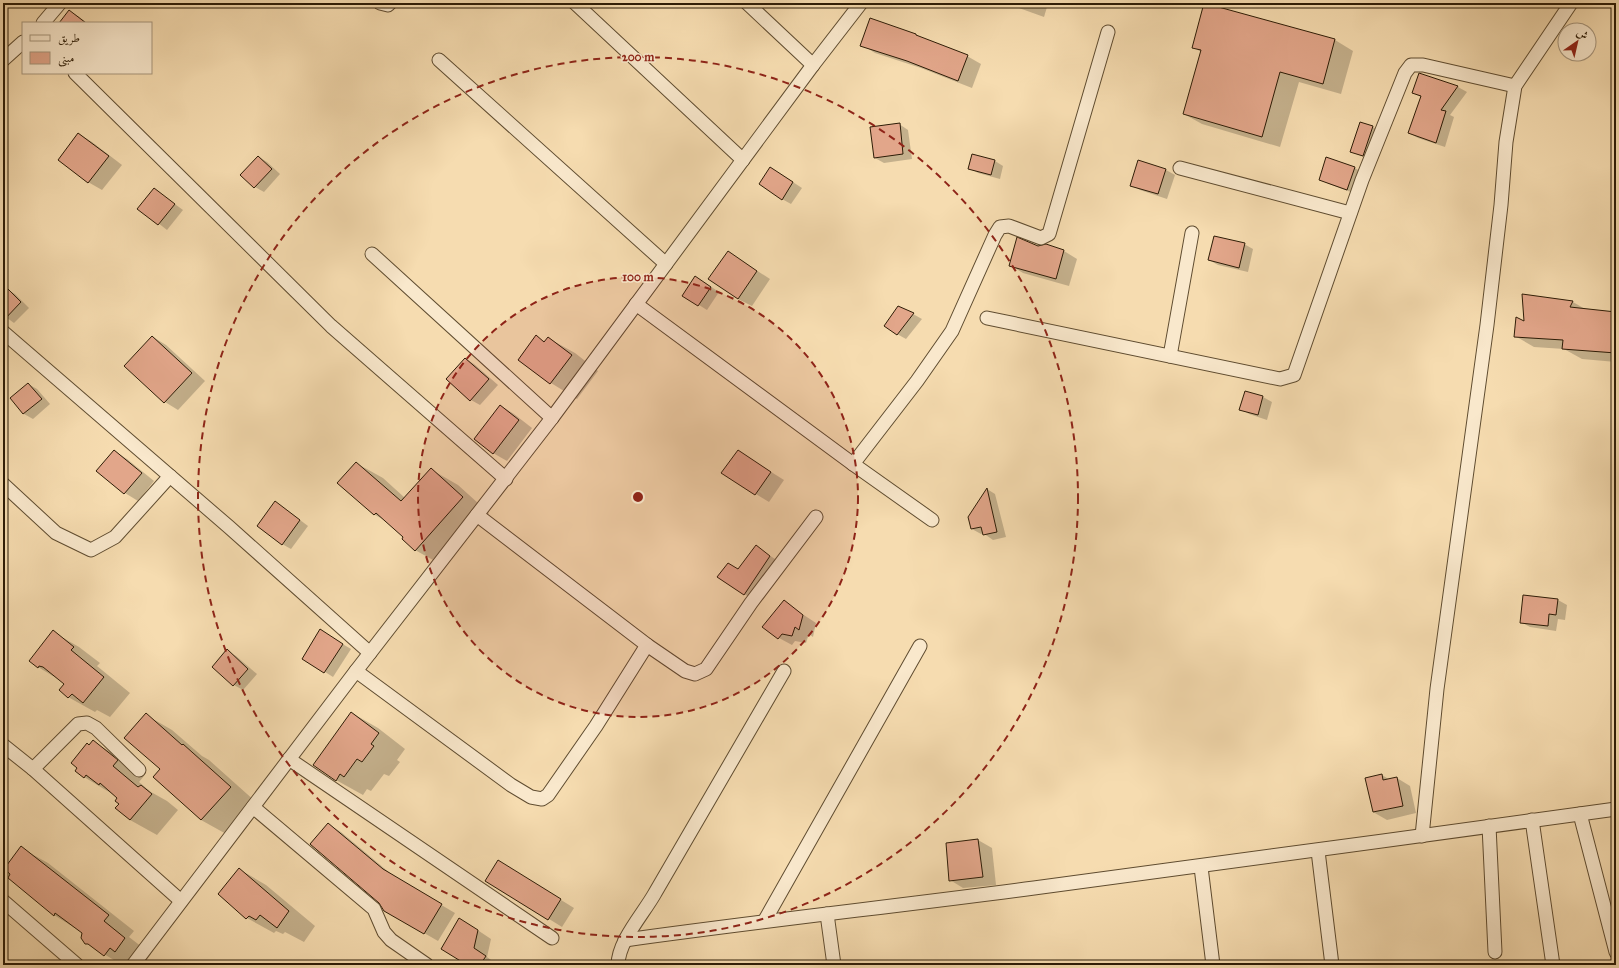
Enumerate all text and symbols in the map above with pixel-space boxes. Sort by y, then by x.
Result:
legend [22,22,152,74]
north arrow [1557,22,1597,62]
text: ش [1574,26,1591,43]
text: طريق [58,31,80,46]
text: 200 m [622,50,655,64]
text: مبنى [58,51,74,67]
text: 100 m [622,270,655,284]
centre of rings [631,490,645,504]

